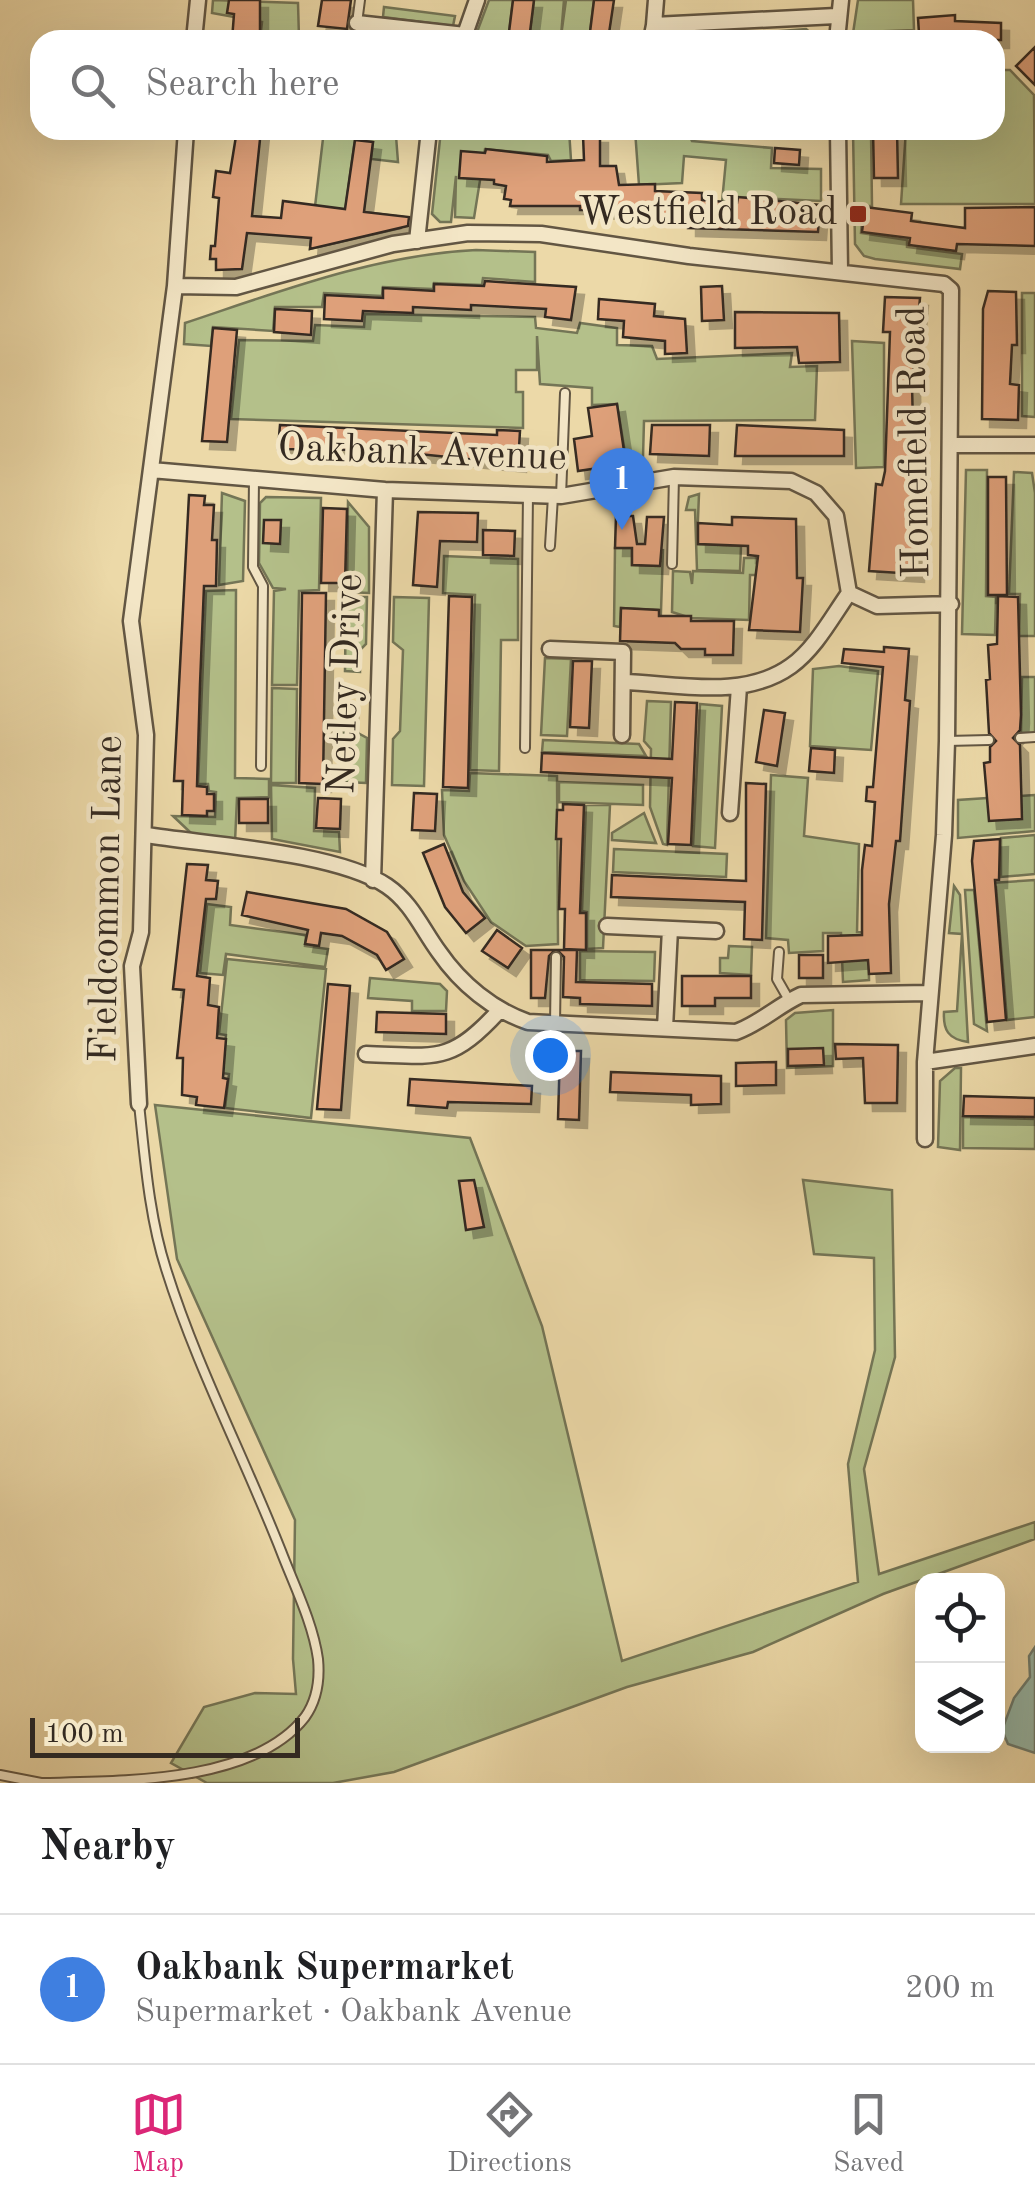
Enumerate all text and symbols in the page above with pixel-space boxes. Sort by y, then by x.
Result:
search box [30,30,1005,140]
icon: search [65,58,120,113]
text: Search here [145,66,340,104]
place label: Westfield Road [578,194,838,234]
marker: Westfield Road [847,203,869,225]
street label: Homefield Road [894,305,938,579]
street label: Oakbank Avenue [277,429,567,479]
pin: 1 [590,448,654,530]
street label: Netley Drive [323,573,371,795]
street label: Fieldcommon Lane [85,735,131,1063]
your location [525,1030,576,1081]
map controls [915,1573,1005,1753]
button: locate [915,1573,1005,1663]
button: layers [915,1663,1005,1753]
scale bar [30,1713,300,1758]
text: 100 m [45,1721,124,1749]
text: Nearby [40,1827,176,1869]
text: Oakbank Supermarket [135,1950,514,1988]
text: 1 [63,1973,82,2005]
text: 200 m [905,1973,995,2005]
text: Supermarket · Oakbank Avenue [135,1997,572,2029]
tab: Map [131,2087,186,2182]
tab: Directions [447,2087,572,2182]
tab: Saved [833,2087,904,2182]

